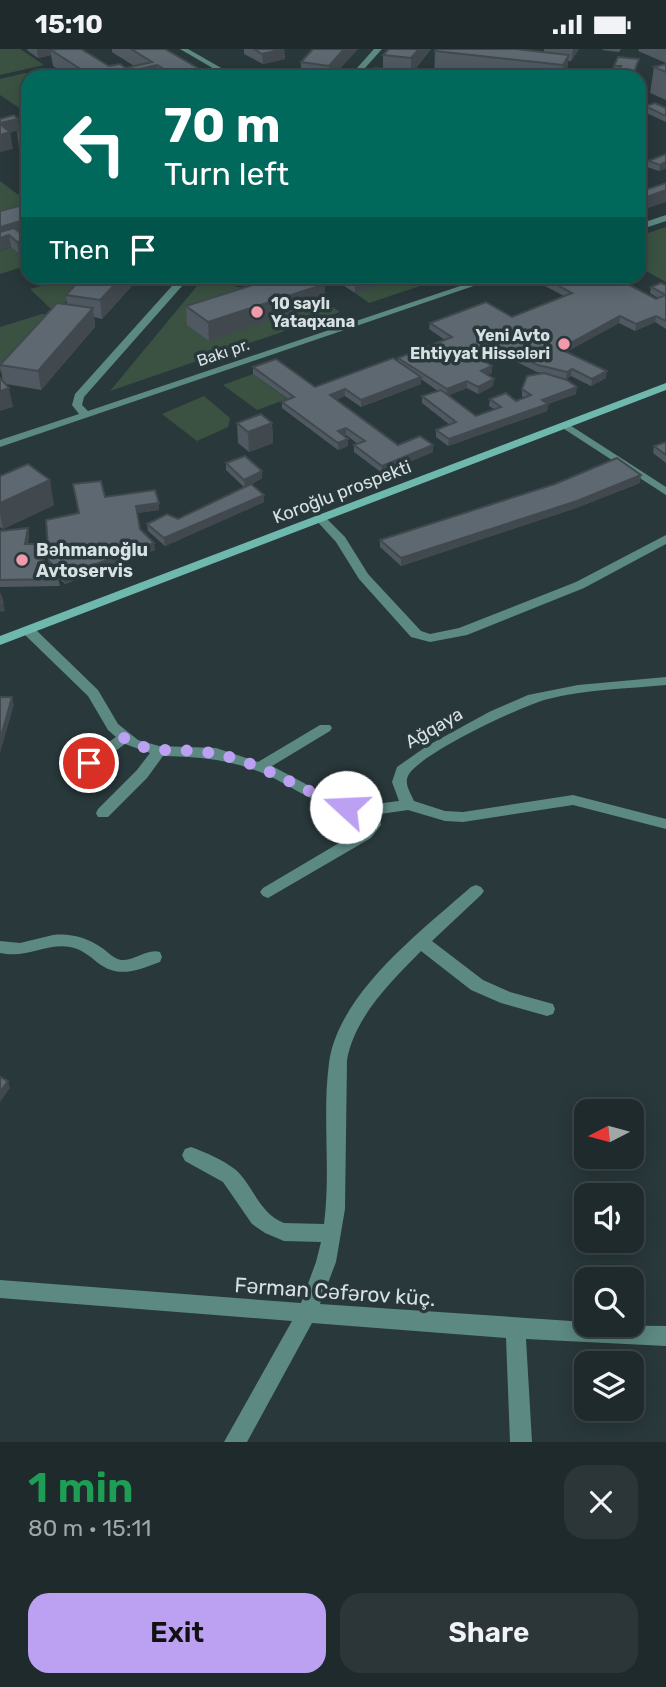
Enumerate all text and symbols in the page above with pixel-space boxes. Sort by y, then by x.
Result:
text: 15:10 [35,9,103,40]
text: 70 m [164,96,281,154]
icon: left [49,98,140,189]
text: Turn left [164,155,289,193]
icon: arrive [124,231,162,269]
text: Then [49,235,110,266]
place label: 10 saylı Yataqxana [271,294,355,331]
marker: 10 saylı Yataqxana [249,304,265,320]
place label: Yeni Avto Ehtiyyat Hissələri [410,326,550,363]
street label: Bakı pr. [194,335,252,370]
marker: Yeni Avto Ehtiyyat Hissələri [556,336,572,352]
street label: Koroğlu prospekti [270,456,414,528]
place label: Bəhmanoğlu Avtoservis [36,539,148,582]
marker: Bəhmanoğlu Avtoservis [14,552,30,568]
street label: Ağqaya [401,703,467,753]
pin [59,733,119,793]
icon: arrive [70,744,108,782]
position arrow [309,770,383,844]
north arrow [574,1099,644,1169]
map controls [574,1099,644,1421]
button: sound [574,1183,644,1253]
button: search [574,1267,644,1337]
street label: Fərman Cəfərov küç. [234,1272,436,1311]
button: layers [574,1351,644,1421]
text: 1 min [28,1463,134,1513]
button: close [564,1465,638,1539]
text: 80 m · 15:11 [28,1514,151,1542]
button: Exit [28,1593,326,1673]
button: Share [340,1593,638,1673]

